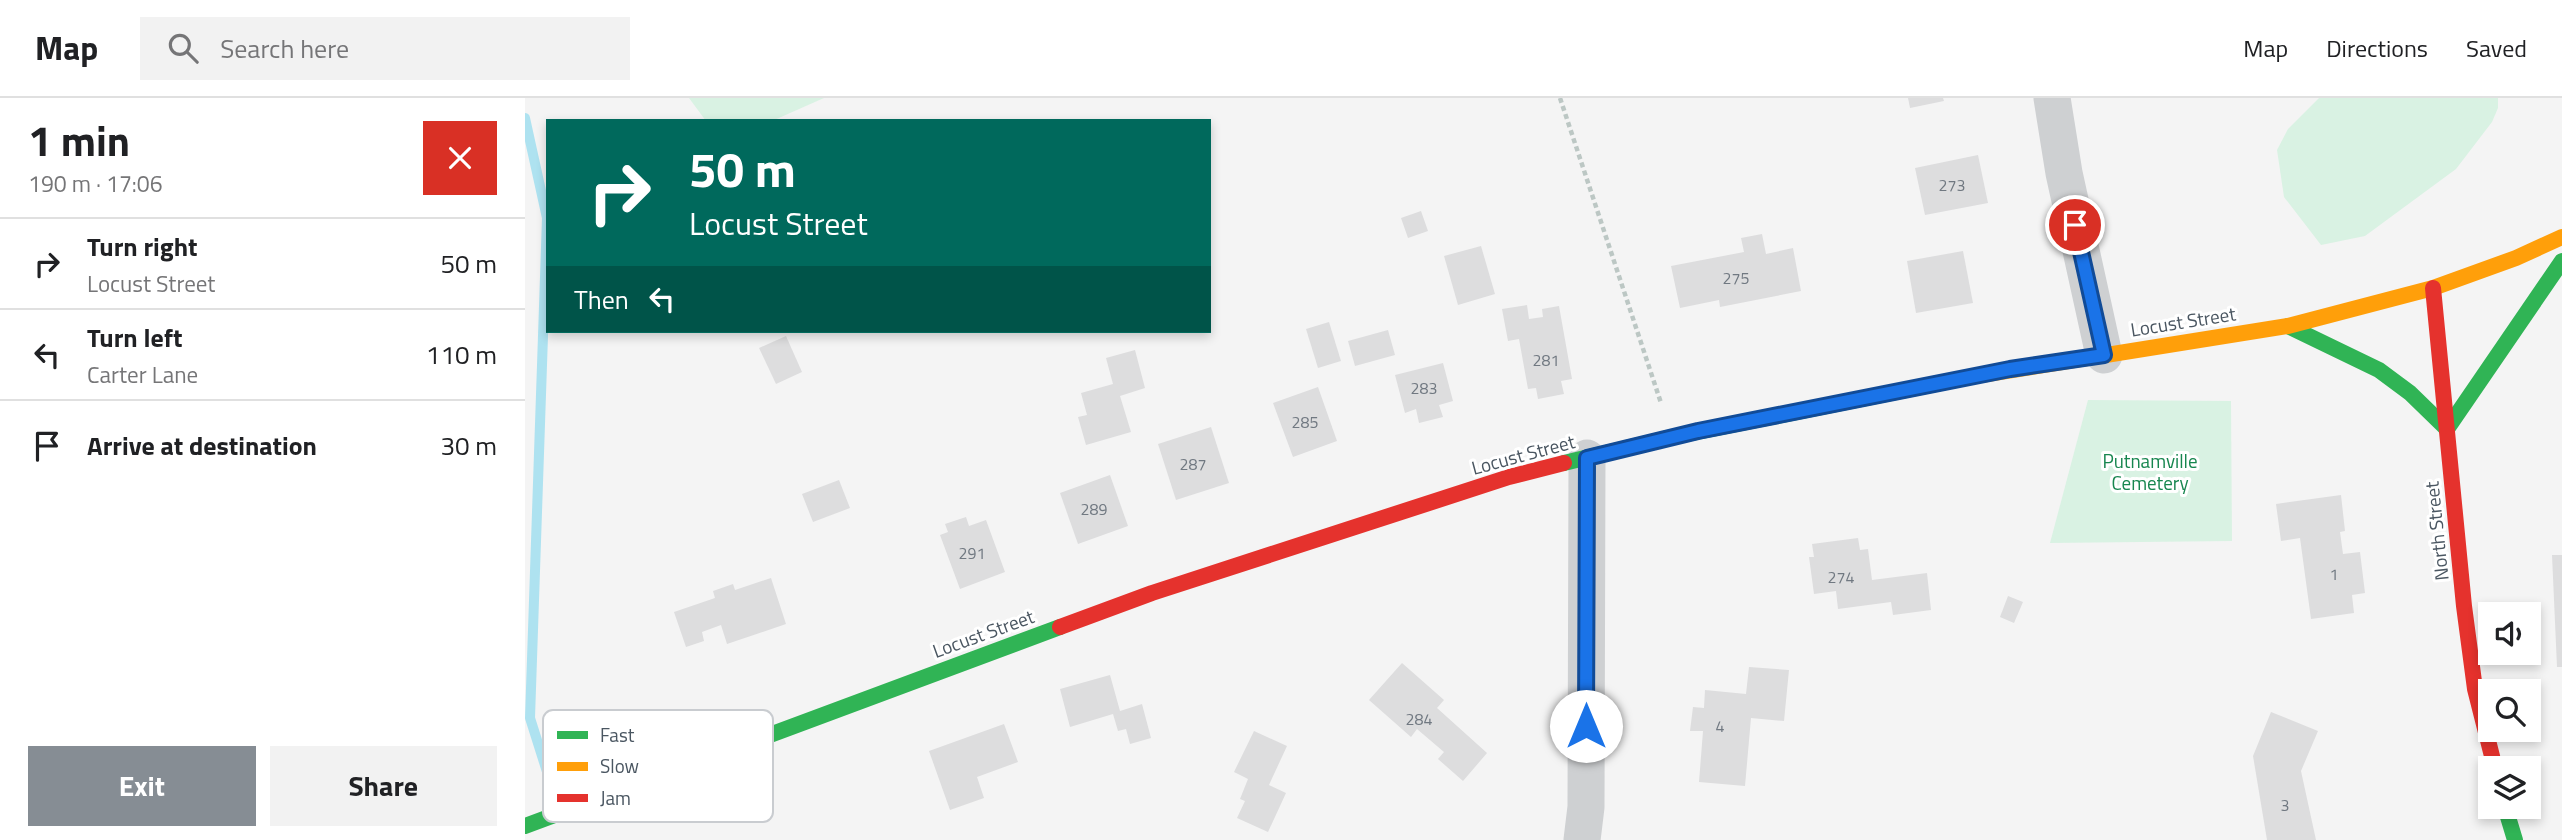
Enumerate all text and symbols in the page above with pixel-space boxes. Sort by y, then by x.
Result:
search box [140,17,630,80]
text: Map [35,23,98,73]
icon: search [164,29,202,67]
text: Search here [220,29,349,68]
text: Map [2243,30,2288,66]
text: Directions [2326,30,2428,66]
text: Saved [2466,30,2527,66]
text: 1 min [28,108,130,172]
button: close [423,121,497,195]
text: 50 m [689,131,796,206]
icon: right [574,147,665,238]
text: 190 m · 17:06 [28,166,163,201]
house number: 273 [1939,173,1965,197]
pin [2045,195,2105,255]
text: Locust Street [689,199,868,247]
icon: arrive [2056,206,2094,244]
text: Turn right [87,227,198,266]
text: 50 m [440,244,497,283]
icon: right [28,245,66,283]
text: Locust Street [87,266,215,301]
house number: 275 [1723,266,1749,290]
text: Then [574,280,629,319]
icon: left [643,280,681,318]
street label: Locust Street [2128,298,2238,344]
text: Turn left [87,318,182,357]
text: 110 m [426,335,497,374]
icon: left [28,336,66,374]
house number: 281 [1533,348,1559,372]
text: Carter Lane [87,357,198,392]
house number: 283 [1411,376,1437,400]
house number: 285 [1292,410,1318,434]
text: Arrive at destination [87,426,317,465]
text: 30 m [440,426,497,465]
street label: Locust Street [1468,426,1578,482]
icon: arrive [28,427,66,465]
park label: Putnamville Cemetery [2102,446,2198,497]
house number: 287 [1180,452,1206,476]
street label: North Street [2416,480,2456,582]
house number: 289 [1081,497,1107,521]
house number: 291 [959,541,985,565]
house number: 1 [2330,562,2338,586]
house number: 274 [1828,565,1854,589]
street label: Locust Street [928,601,1038,665]
map controls [2478,602,2541,819]
button: sound [2478,602,2541,665]
button: search [2478,679,2541,742]
position arrow [1549,689,1623,763]
house number: 284 [1406,707,1432,731]
legend [543,710,773,822]
house number: 4 [1716,714,1725,738]
text: Fast [600,720,635,749]
button: Exit [28,746,256,826]
button: Share [270,746,497,826]
text: Slow [600,751,639,780]
button: layers [2478,756,2541,819]
text: Jam [600,783,631,812]
house number: 3 [2281,793,2289,817]

